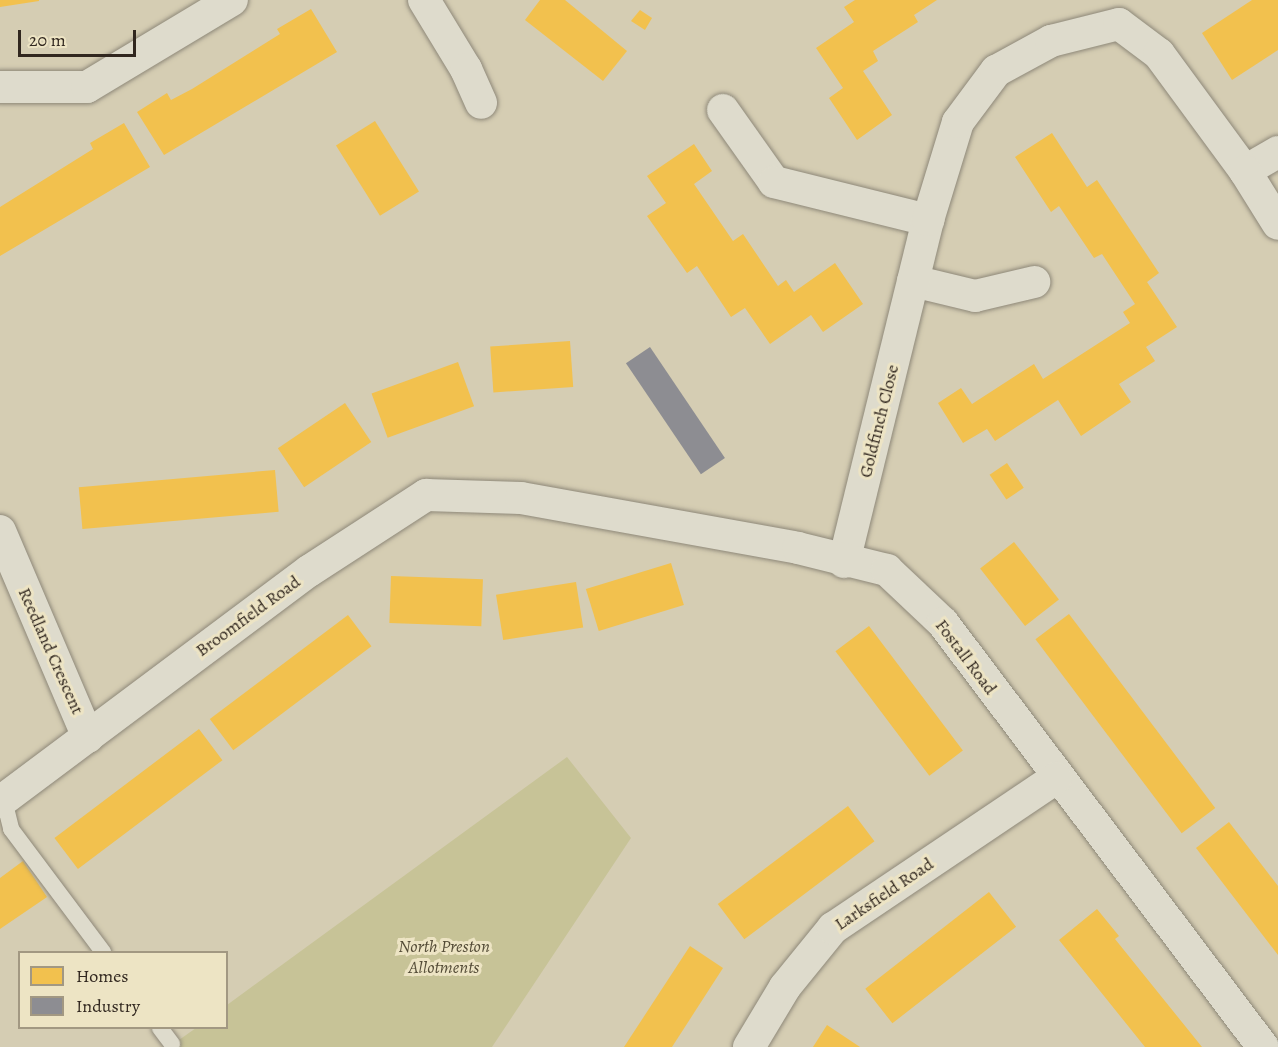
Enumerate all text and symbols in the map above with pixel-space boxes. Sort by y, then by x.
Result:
scale bar [21,18,140,56]
text: 20 m [29,28,66,52]
street label: Goldfinch Close [855,362,903,480]
street label: Broomfield Road [192,571,304,661]
street label: Reedland Crescent [13,584,89,718]
street label: Fostall Road [931,615,1001,699]
street label: Larksfield Road [831,853,937,935]
park label: North Preston Allotments [398,936,490,978]
legend [18,951,228,1029]
text: Homes [76,964,128,988]
text: Industry [76,994,140,1018]

